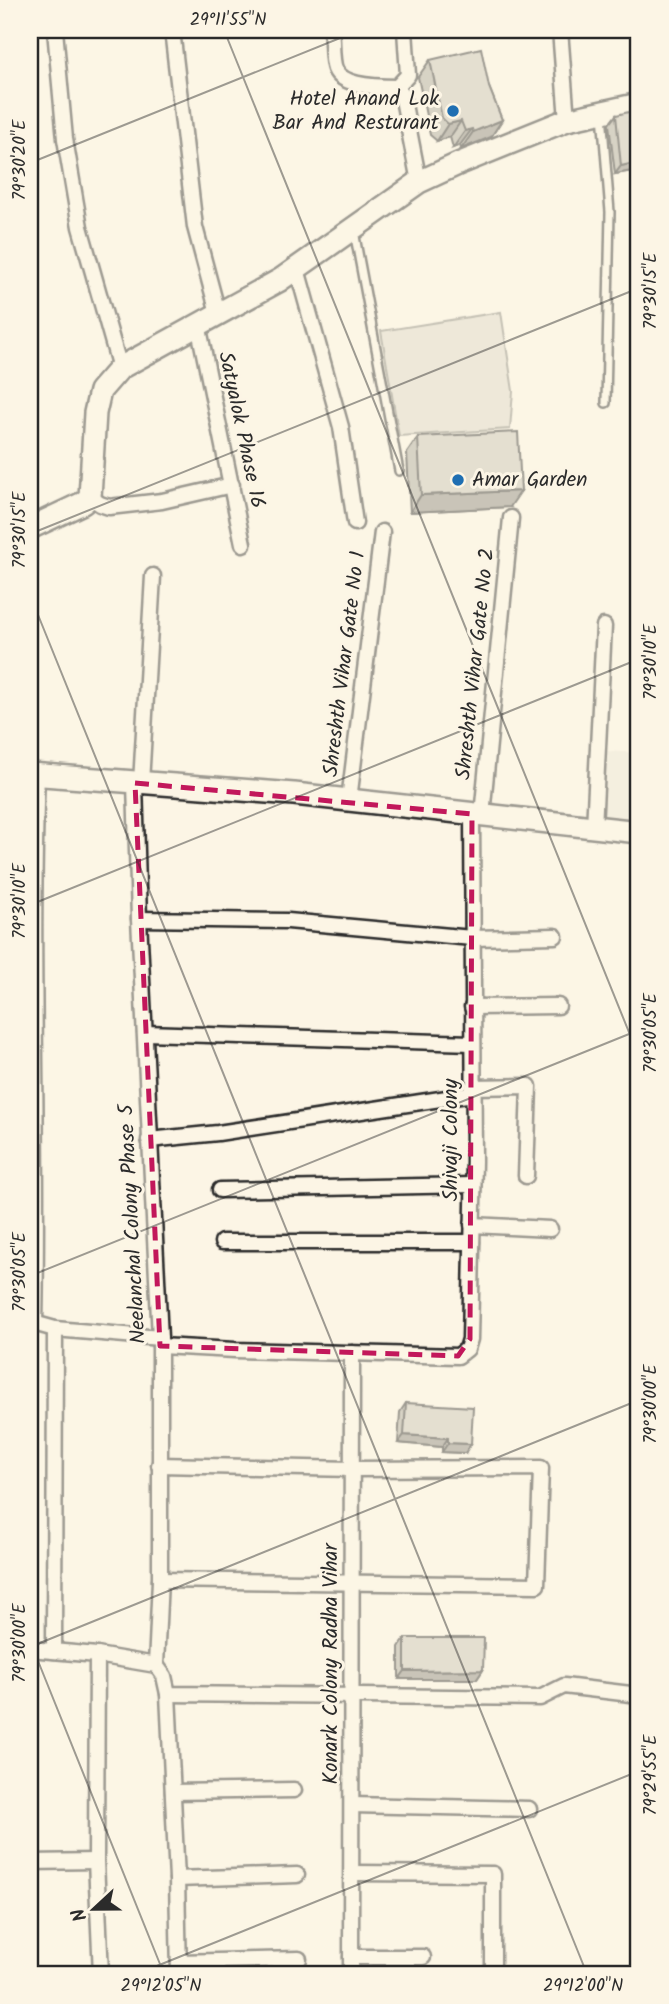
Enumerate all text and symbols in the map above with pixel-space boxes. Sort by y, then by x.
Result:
text: 29°11'55"N [190,6,266,35]
place label: Hotel Anand Lok Bar And Resturant [273,83,440,140]
marker: Hotel Anand Lok Bar And Resturant [445,103,461,119]
text: 79°30'20"E [6,119,35,201]
text: 79°30'15"E [637,252,666,329]
street label: Satyalok Phase 16 [208,349,274,511]
place label: Amar Garden [472,464,587,497]
marker: Amar Garden [450,472,466,488]
text: 79°30'15"E [6,491,35,568]
street label: Shreshth Vihar Gate No 2 [447,547,505,781]
street label: Shreshth Vihar Gate No 1 [315,549,375,779]
text: 79°30'10"E [637,623,666,700]
text: 79°30'10"E [6,862,35,939]
text: 79°30'05"E [637,992,666,1073]
street label: Shivaji Colony [435,1079,468,1201]
street label: Neelanchal Colony Phase 5 [110,1102,156,1345]
text: 79°30'05"E [6,1231,35,1312]
text: 79°30'00"E [637,1364,666,1444]
street label: Konark Colony Radha Vihar [315,1543,348,1784]
text: 79°30'00"E [6,1603,35,1683]
text: 79°29'55"E [637,1734,666,1815]
north arrow [60,1874,130,1944]
text: N [64,1903,96,1926]
text: 29°12'05"N [121,1972,201,2001]
text: 29°12'00"N [543,1972,623,2001]

